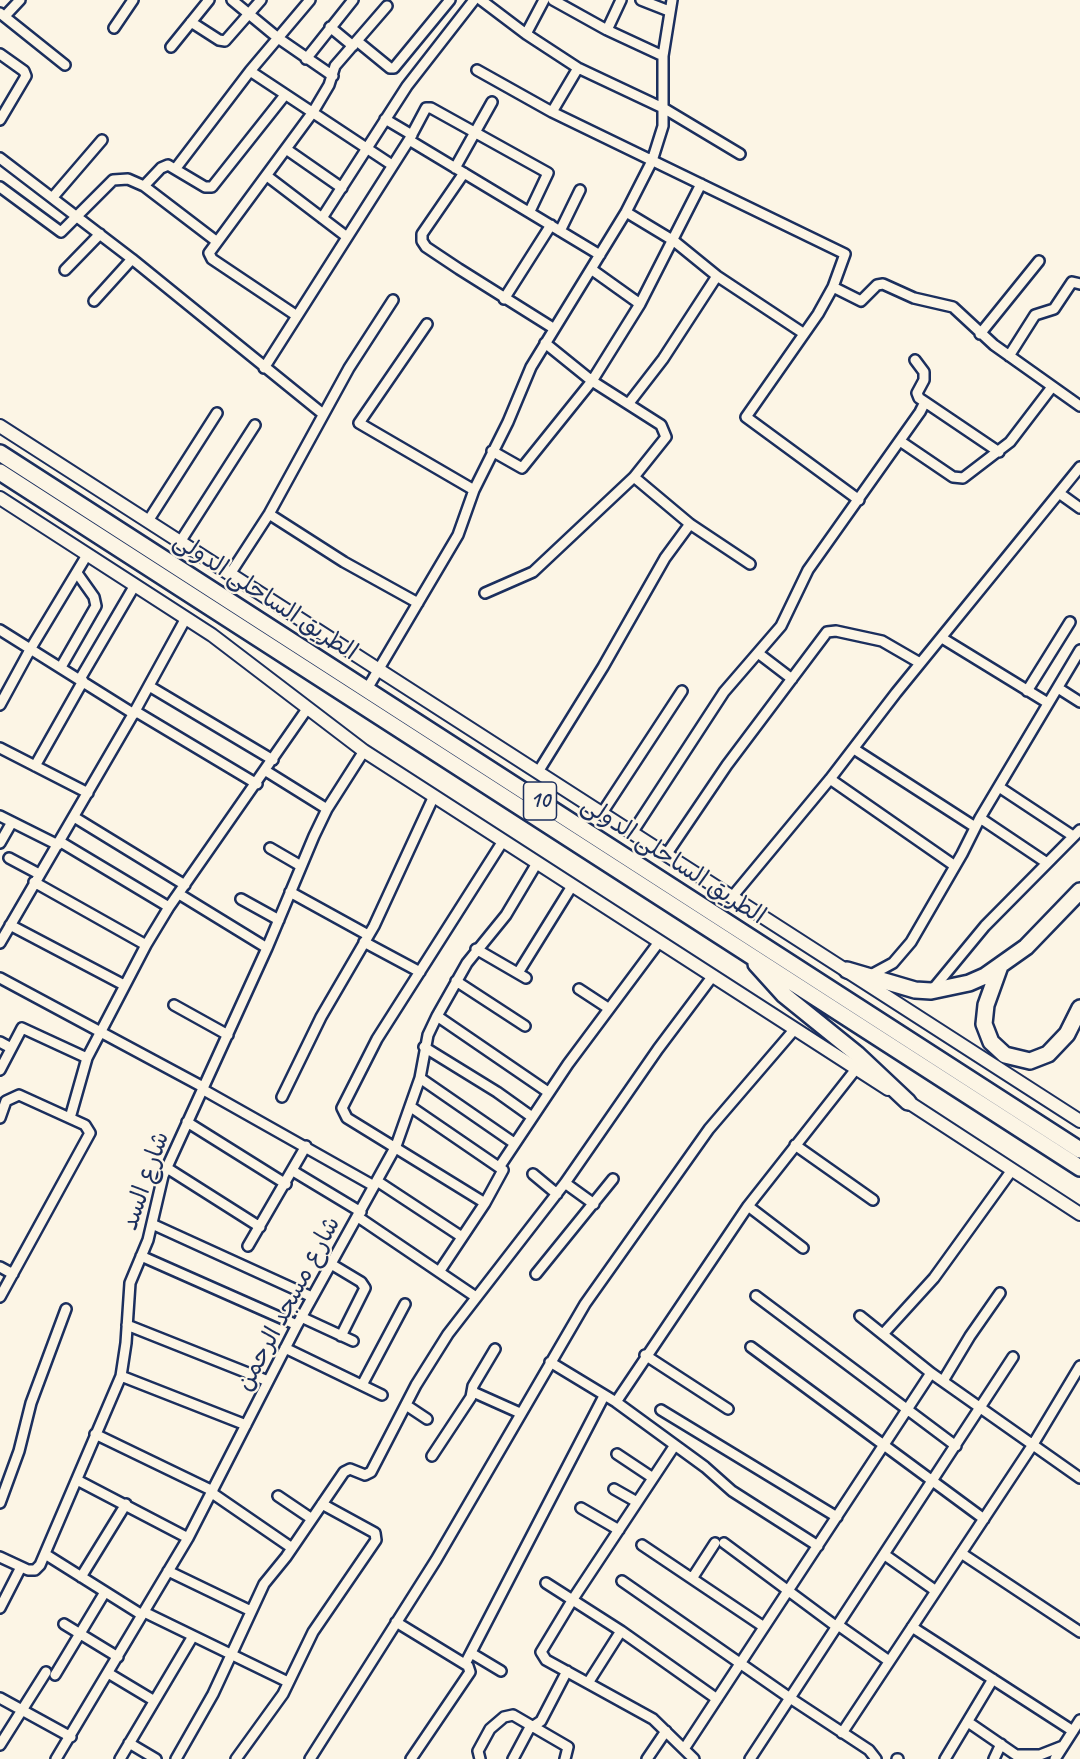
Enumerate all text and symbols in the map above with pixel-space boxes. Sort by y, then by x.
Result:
street label: الطريق الساحلى الدولى [168,527,362,667]
road number: 10 [524,782,556,820]
street label: الطريق الساحلى الدولى [576,791,770,931]
street label: شارع السد [116,1128,176,1234]
street label: شارع مسجد الرحمن [231,1212,347,1396]

